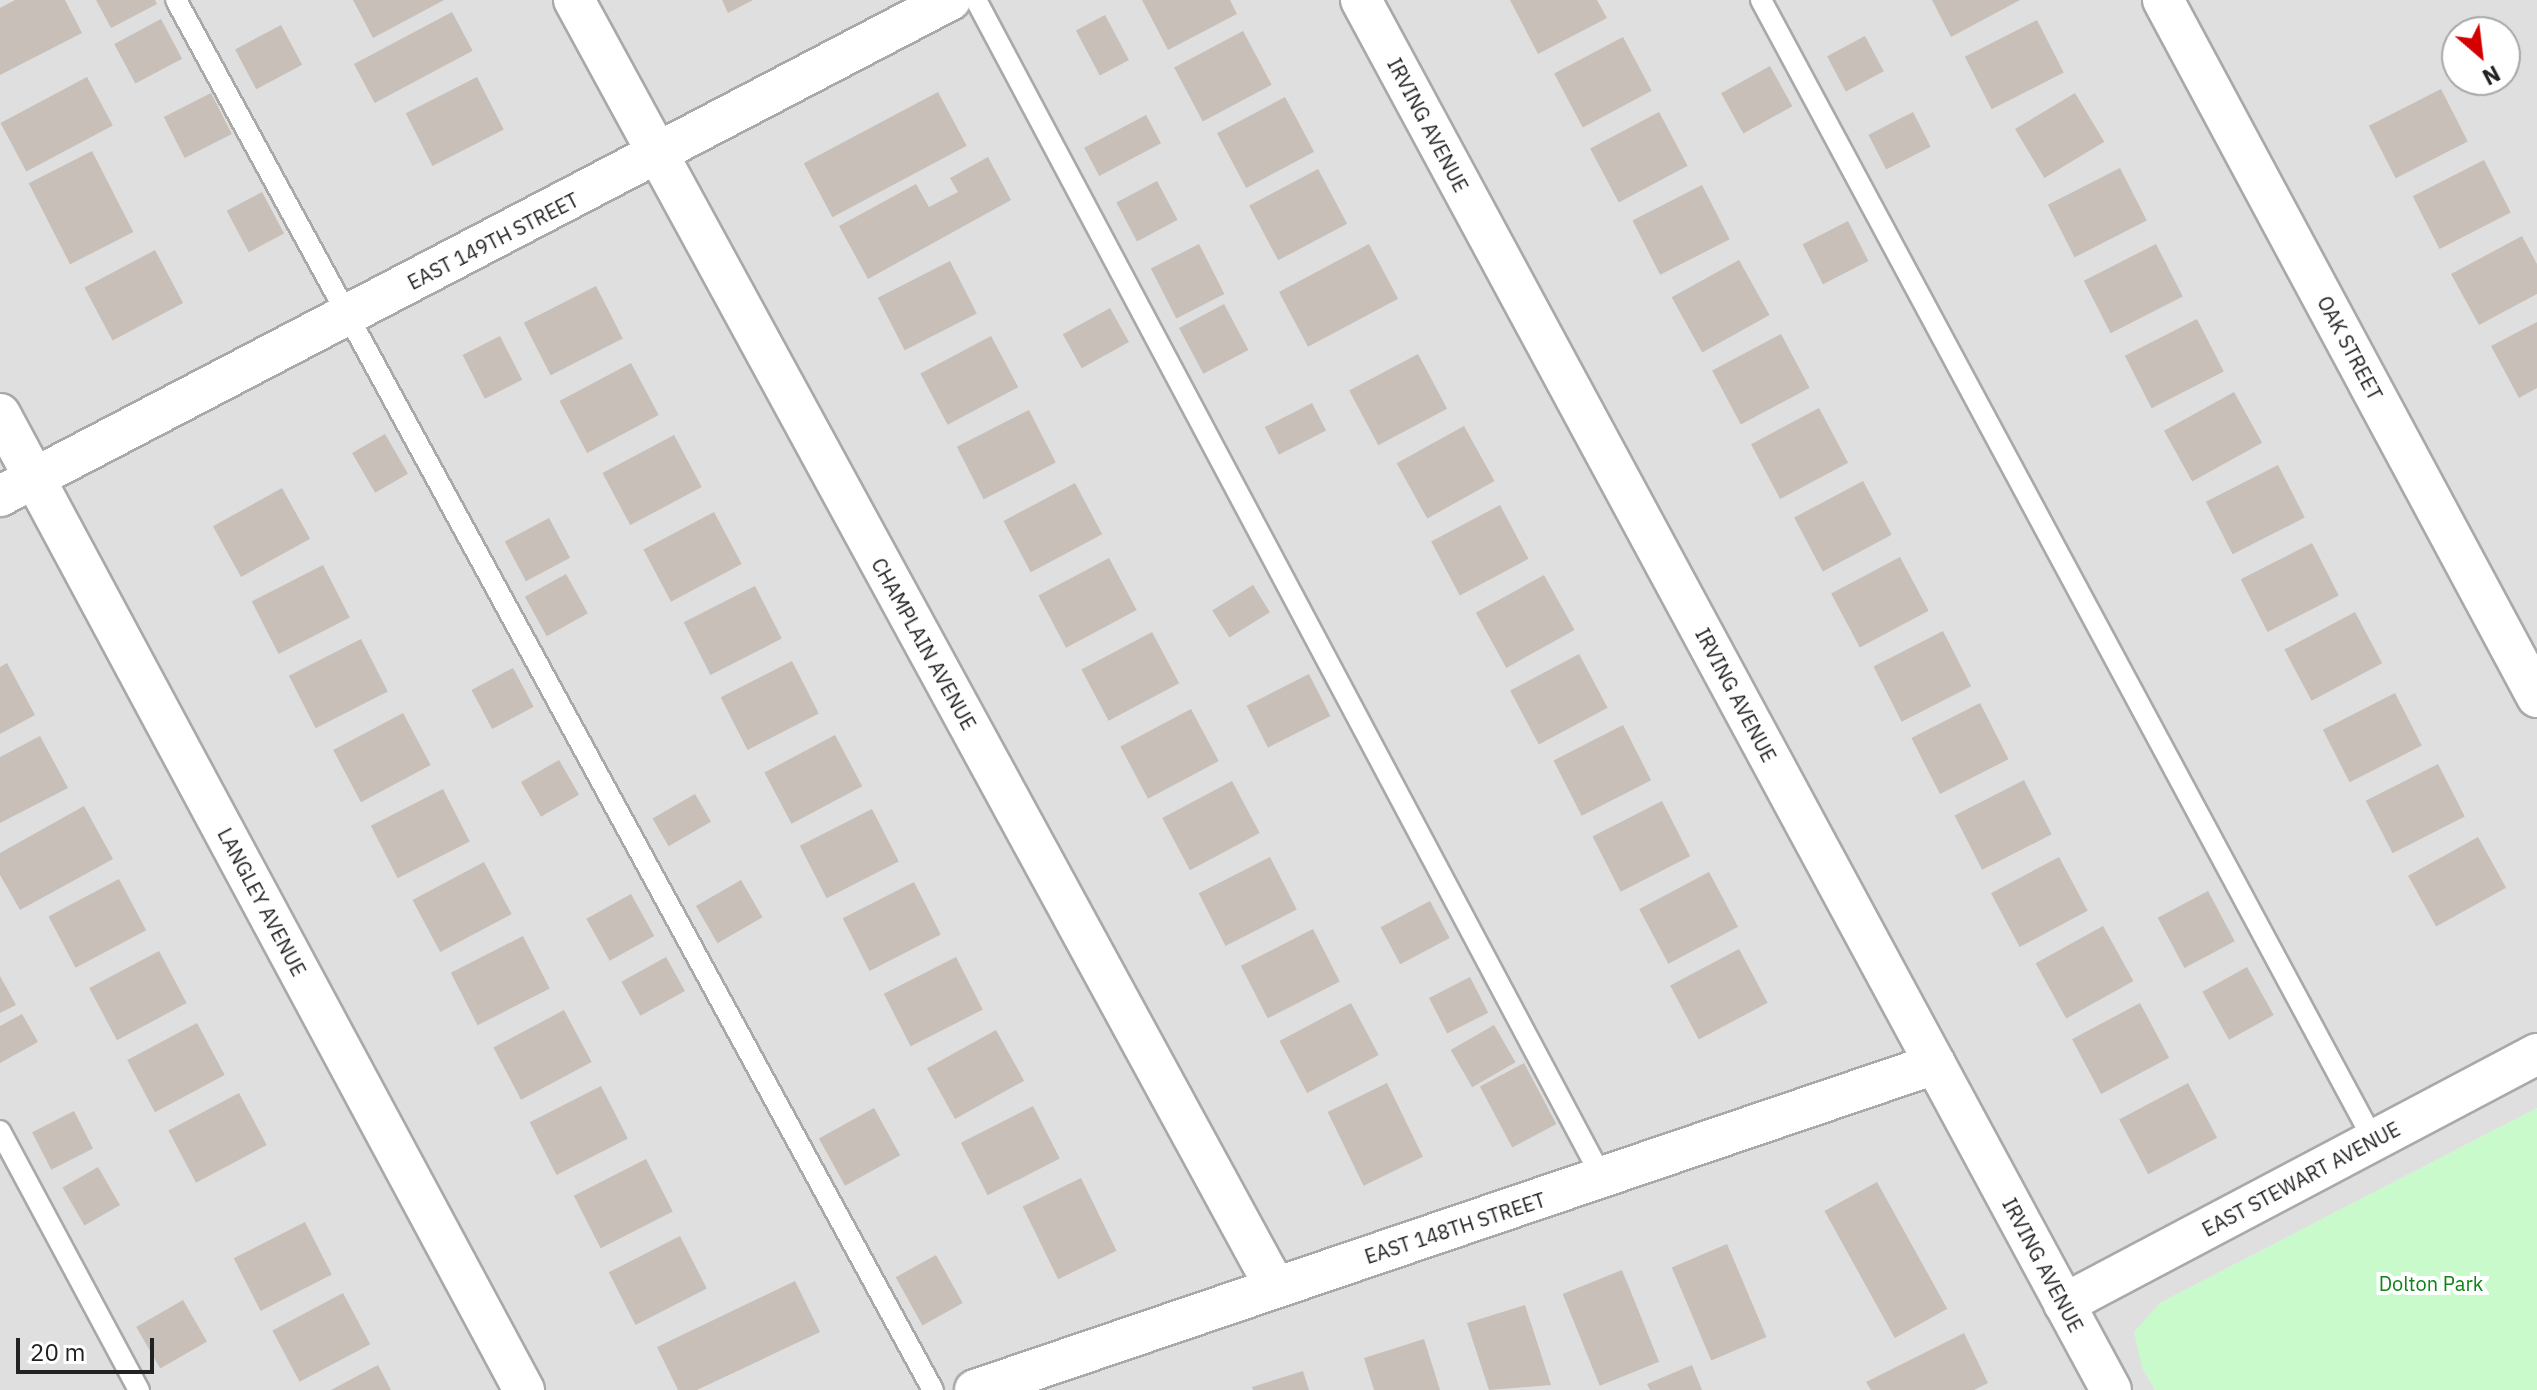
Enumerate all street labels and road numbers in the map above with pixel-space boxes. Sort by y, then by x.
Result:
street label: IRVING AVENUE [1383,54,1473,196]
street label: EAST 149TH STREET [404,187,582,295]
street label: OAK STREET [2313,292,2387,404]
street label: CHAMPLAIN AVENUE [867,554,981,734]
street label: IRVING AVENUE [1691,624,1781,766]
street label: LANGLEY AVENUE [213,824,311,980]
street label: EAST STEWART AVENUE [2198,1117,2404,1241]
street label: EAST 148TH STREET [1362,1187,1548,1269]
street label: IRVING AVENUE [1998,1194,2088,1336]

